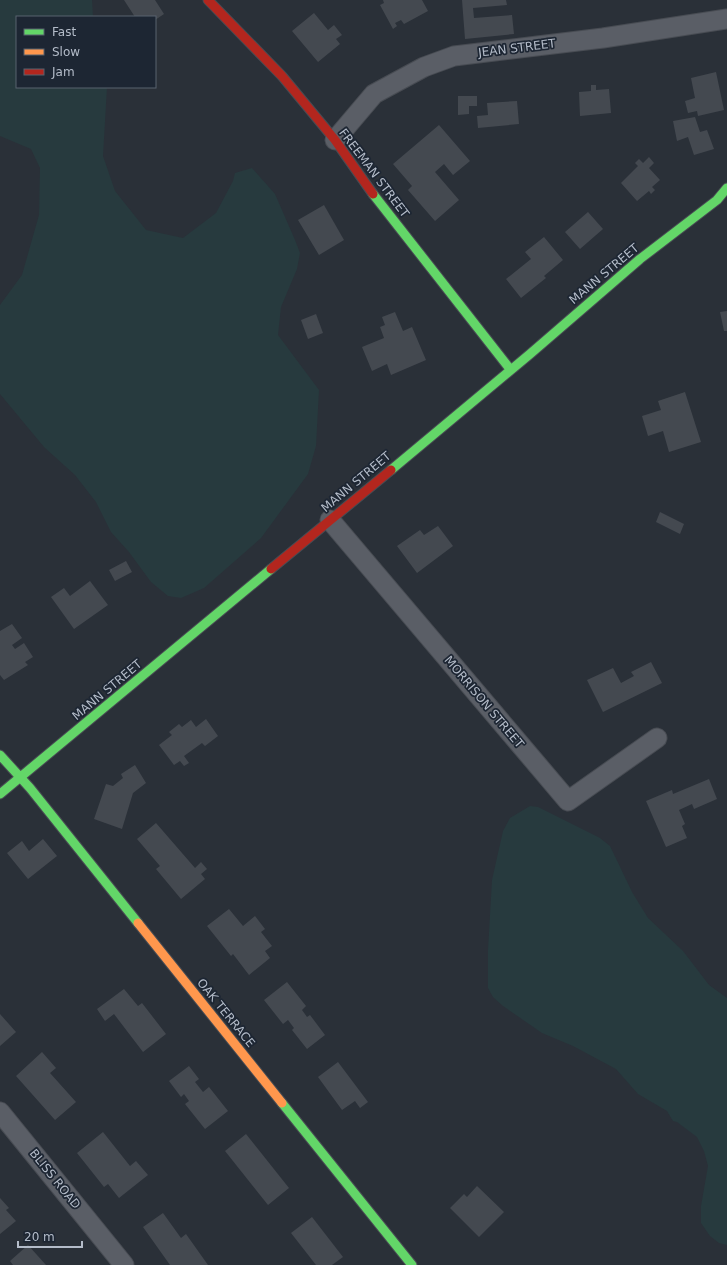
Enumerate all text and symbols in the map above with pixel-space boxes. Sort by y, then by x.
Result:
legend [16,16,156,88]
text: Fast [52,25,76,39]
street label: JEAN STREET [476,36,557,60]
text: Slow [52,45,80,59]
text: Jam [51,65,75,79]
street label: FREEMAN STREET [336,126,412,221]
street label: MANN STREET [567,241,642,307]
street label: MANN STREET [319,449,394,515]
street label: MORRISON STREET [441,653,527,751]
street label: MANN STREET [70,657,145,723]
street label: OAK TERRACE [194,976,258,1050]
street label: BLISS ROAD [27,1146,83,1212]
scale bar [18,1223,82,1249]
text: 20 m [24,1230,55,1244]

